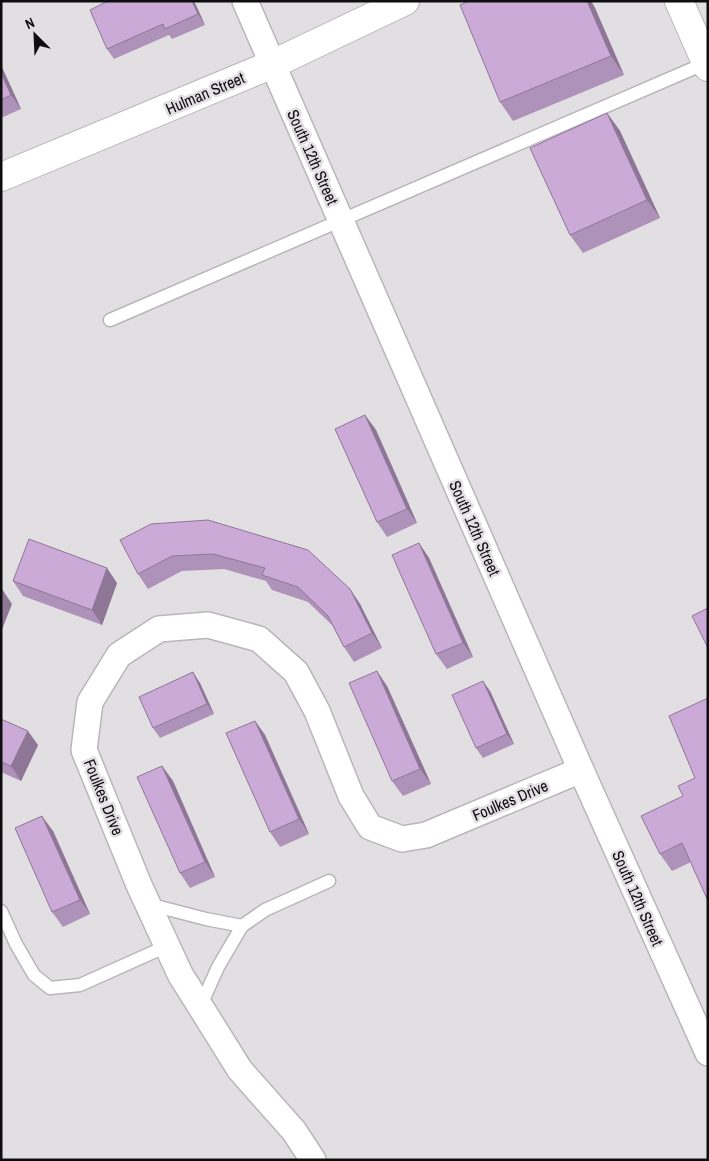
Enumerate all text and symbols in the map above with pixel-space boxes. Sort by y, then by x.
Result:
north arrow [10,10,60,60]
text: N [22,13,37,33]
street label: Hulman Street [162,66,248,120]
street label: South 12th Street [282,106,344,208]
street label: South 12th Street [444,477,506,579]
street label: Foulkes Drive [79,756,129,838]
street label: Foulkes Drive [469,774,551,826]
street label: South 12th Street [607,847,669,949]

